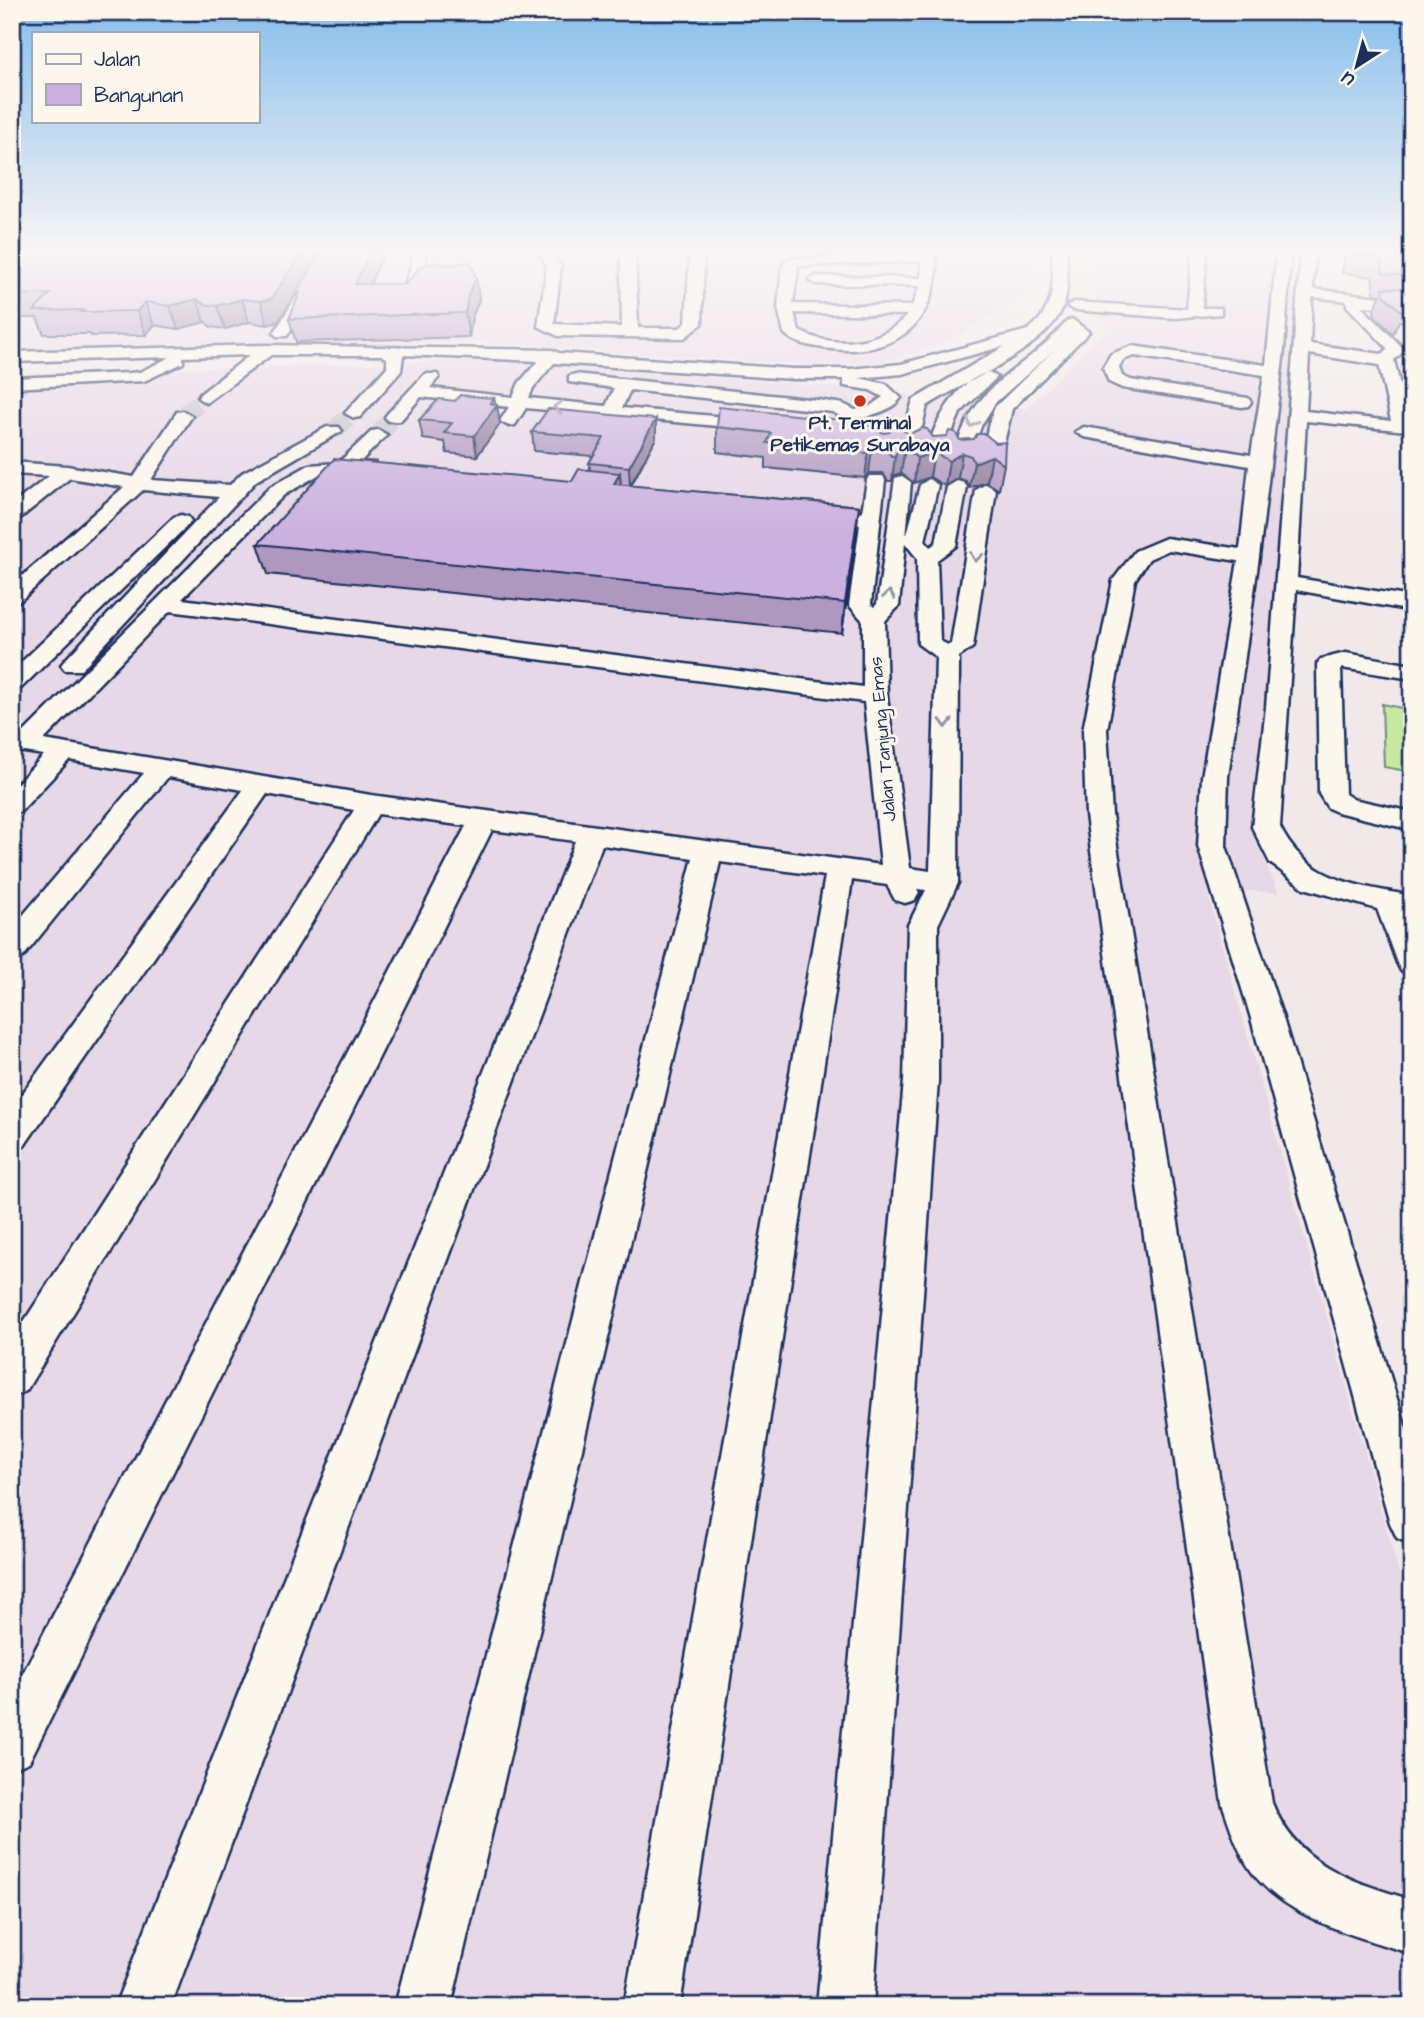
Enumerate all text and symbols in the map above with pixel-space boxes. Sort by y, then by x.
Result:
legend [32,32,259,122]
north arrow [1322,32,1392,102]
text: Jalan [94,45,140,74]
text: U [1335,64,1360,93]
text: Bangunan [94,81,183,112]
marker: Pt. Terminal Petikemas Surabaya [852,393,868,409]
one-way arrow [552,400,563,415]
place label: Pt. Terminal Petikemas Surabaya [771,410,950,460]
one-way arrow [967,416,981,428]
one-way arrow [969,552,984,563]
one-way arrow [881,589,896,601]
street label: Jalan Tanjung Emas [862,655,905,823]
one-way arrow [939,717,954,728]

